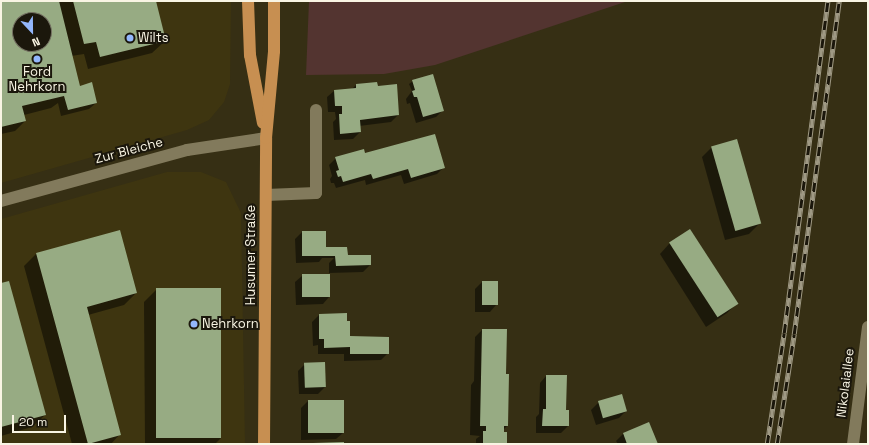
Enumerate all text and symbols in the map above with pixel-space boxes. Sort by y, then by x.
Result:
north arrow [12,12,52,52]
place label: Wilts [138,30,169,46]
marker: Wilts [125,33,135,43]
text: N [30,34,42,50]
marker: Ford Nehrkorn [32,54,42,64]
place label: Ford Nehrkorn [9,65,65,96]
street label: Zur Bleiche [93,134,165,168]
street label: Husumer Straße [243,205,259,305]
place label: Nehrkorn [202,316,259,332]
marker: Nehrkorn [189,319,199,329]
street label: Nikolaiallee [834,348,858,418]
scale bar [14,407,68,433]
text: 20 m [19,414,47,430]

